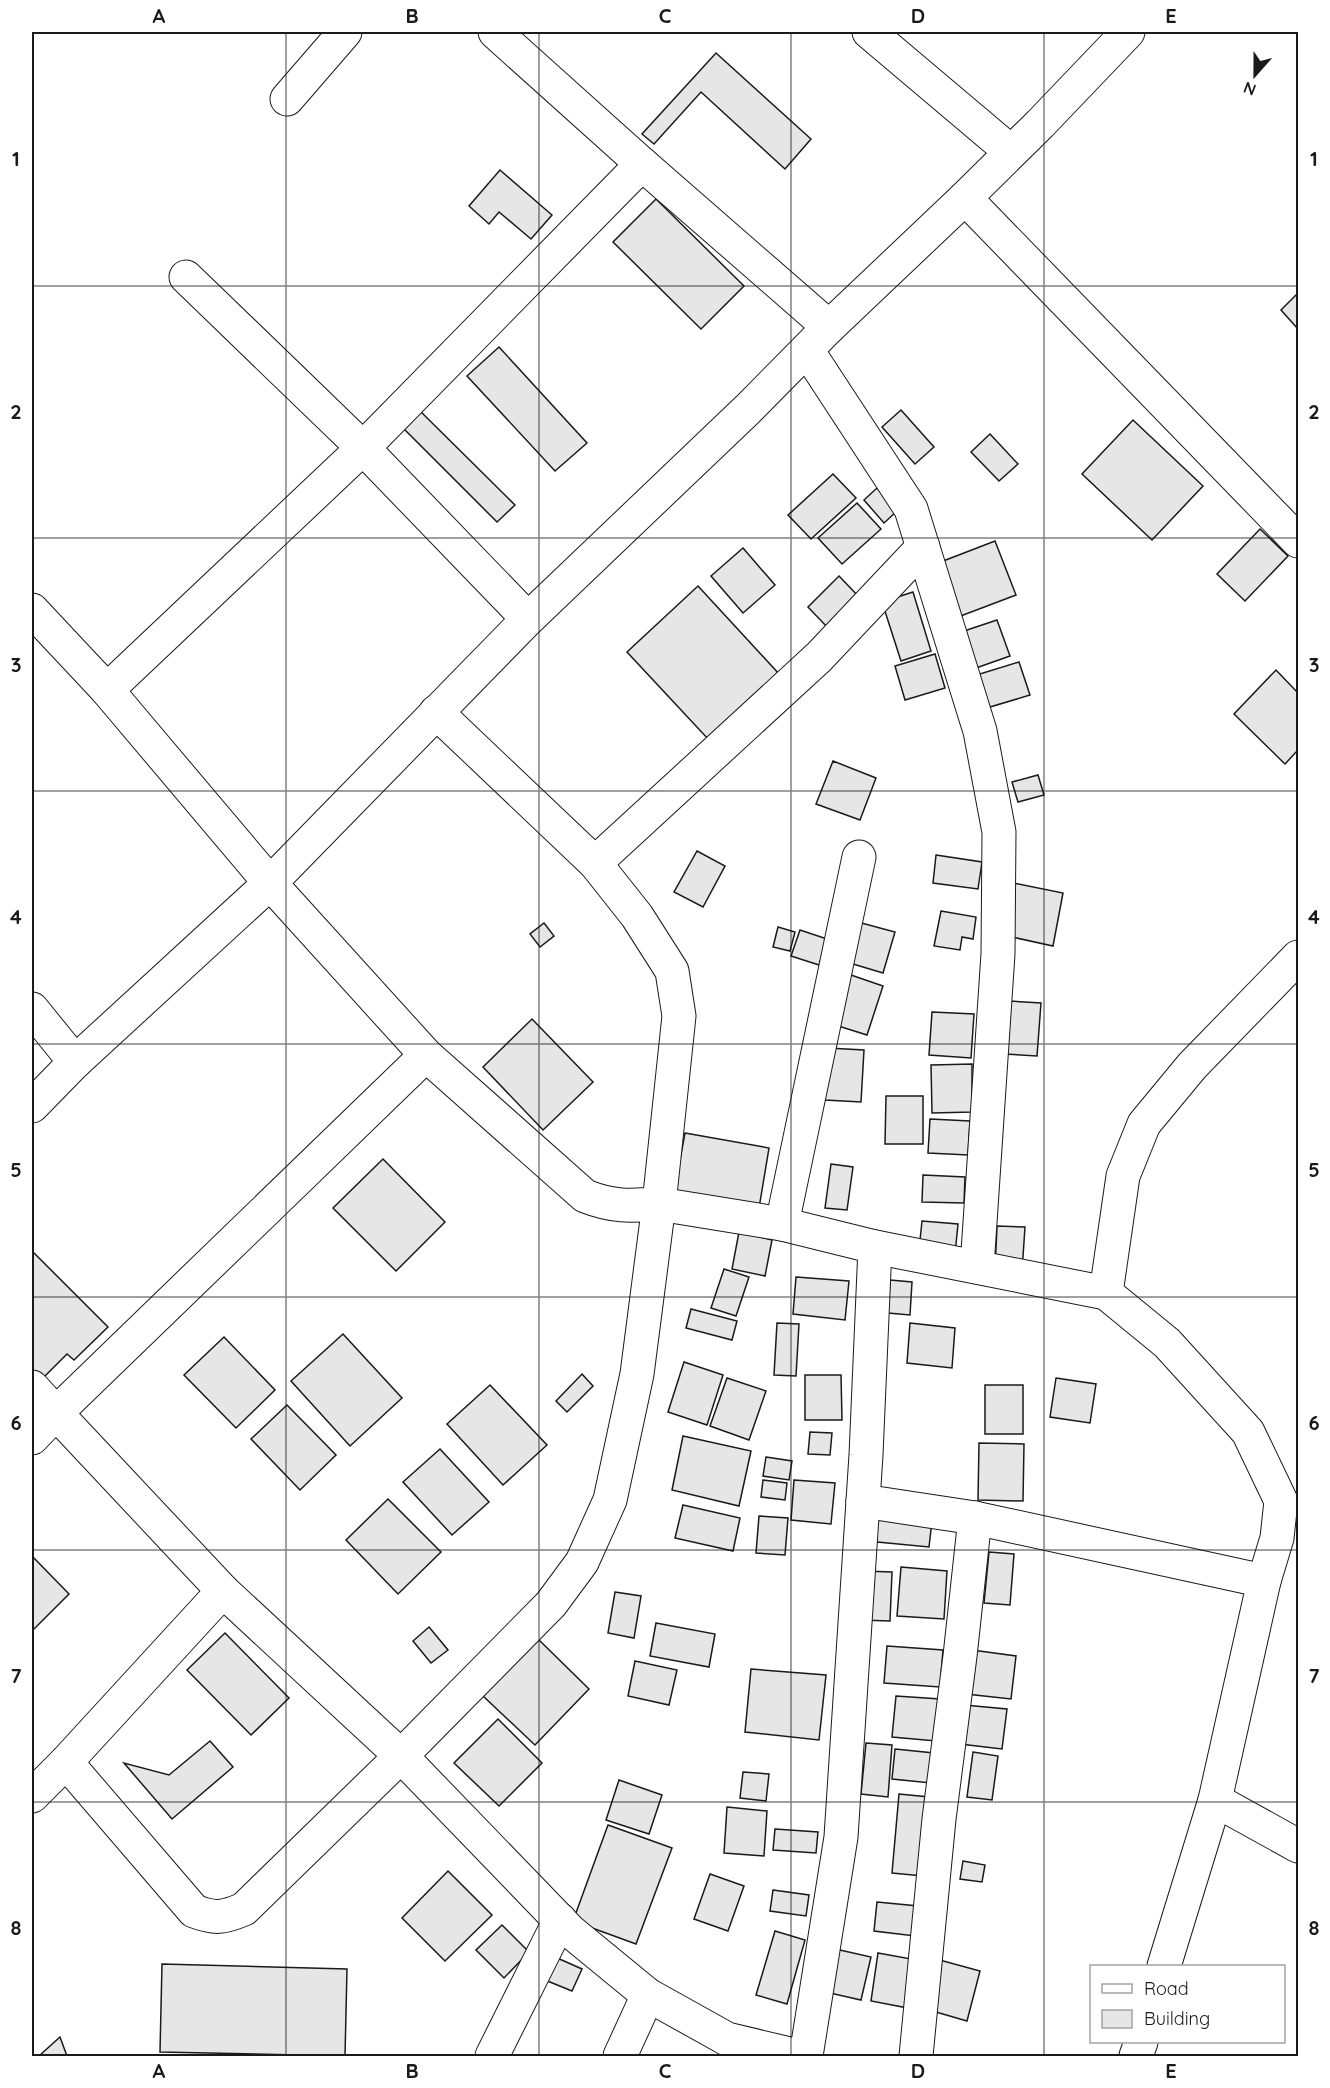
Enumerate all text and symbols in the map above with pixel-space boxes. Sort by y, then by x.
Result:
text: A [153,3,166,28]
text: B [405,3,419,28]
text: C [659,3,672,28]
text: D [911,3,925,28]
text: E [1165,3,1177,28]
north arrow [1225,45,1285,105]
text: N [1241,78,1259,100]
text: 1 [12,146,20,171]
text: 1 [1310,146,1318,171]
text: 2 [10,399,22,424]
text: 2 [1308,399,1320,424]
text: 3 [11,652,21,677]
text: 3 [1309,652,1319,677]
text: 4 [10,904,22,929]
text: 4 [1308,904,1320,929]
text: 5 [10,1157,22,1182]
text: 5 [1308,1157,1320,1182]
text: 6 [10,1410,22,1435]
text: 6 [1308,1410,1320,1435]
text: 7 [11,1663,22,1688]
text: 7 [1309,1663,1320,1688]
text: 8 [11,1915,22,1940]
text: 8 [1309,1915,1320,1940]
legend [1090,1965,1285,2043]
text: Road [1144,1977,1189,2000]
text: Building [1144,2007,1210,2030]
text: A [153,2058,166,2083]
text: B [405,2058,419,2083]
text: C [659,2058,672,2083]
text: D [911,2058,925,2083]
text: E [1165,2058,1177,2083]

